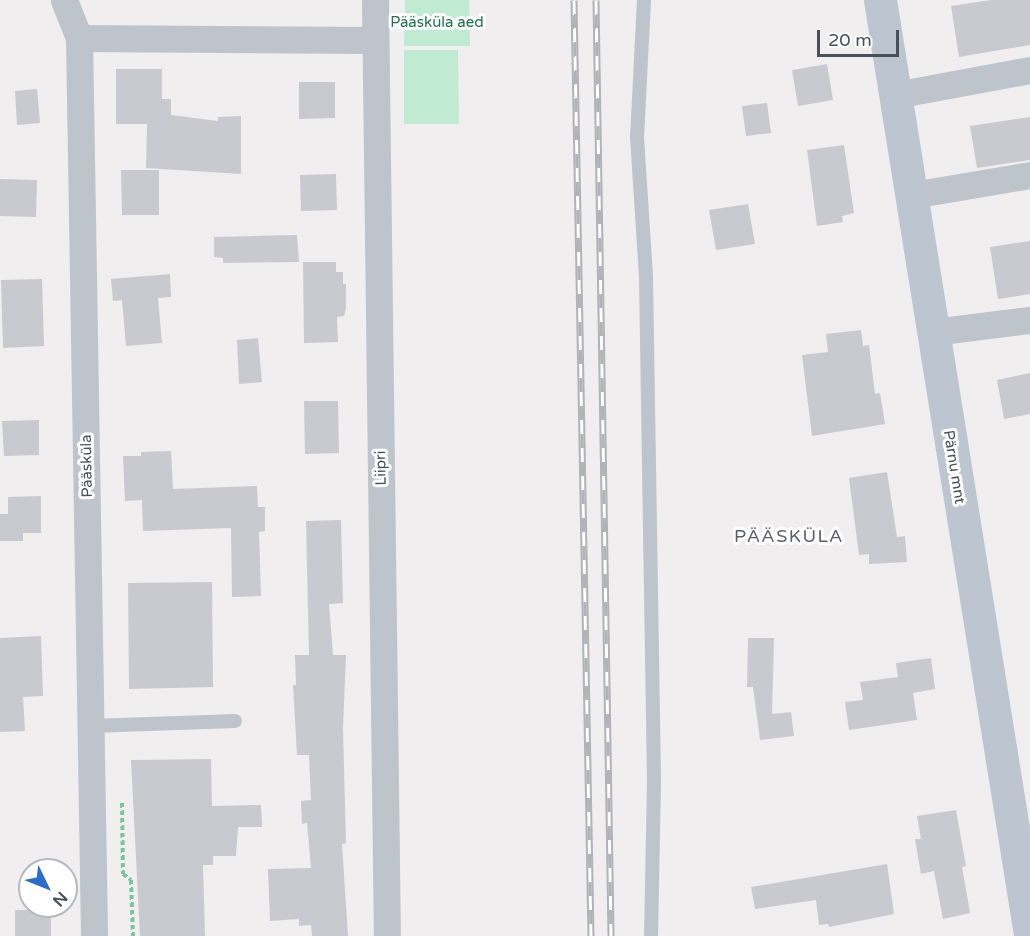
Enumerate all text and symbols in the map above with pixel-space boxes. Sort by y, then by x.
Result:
park label: Pääsküla aed [390,14,484,32]
scale bar [820,18,902,56]
text: 20 m [828,29,872,51]
street label: Pärnu mnt [939,429,969,505]
street label: Pääsküla [77,434,97,498]
street label: Liipri [372,450,390,486]
district label: PÄÄSKÜLA [734,525,844,547]
north arrow [18,858,78,918]
text: N [48,887,71,910]

